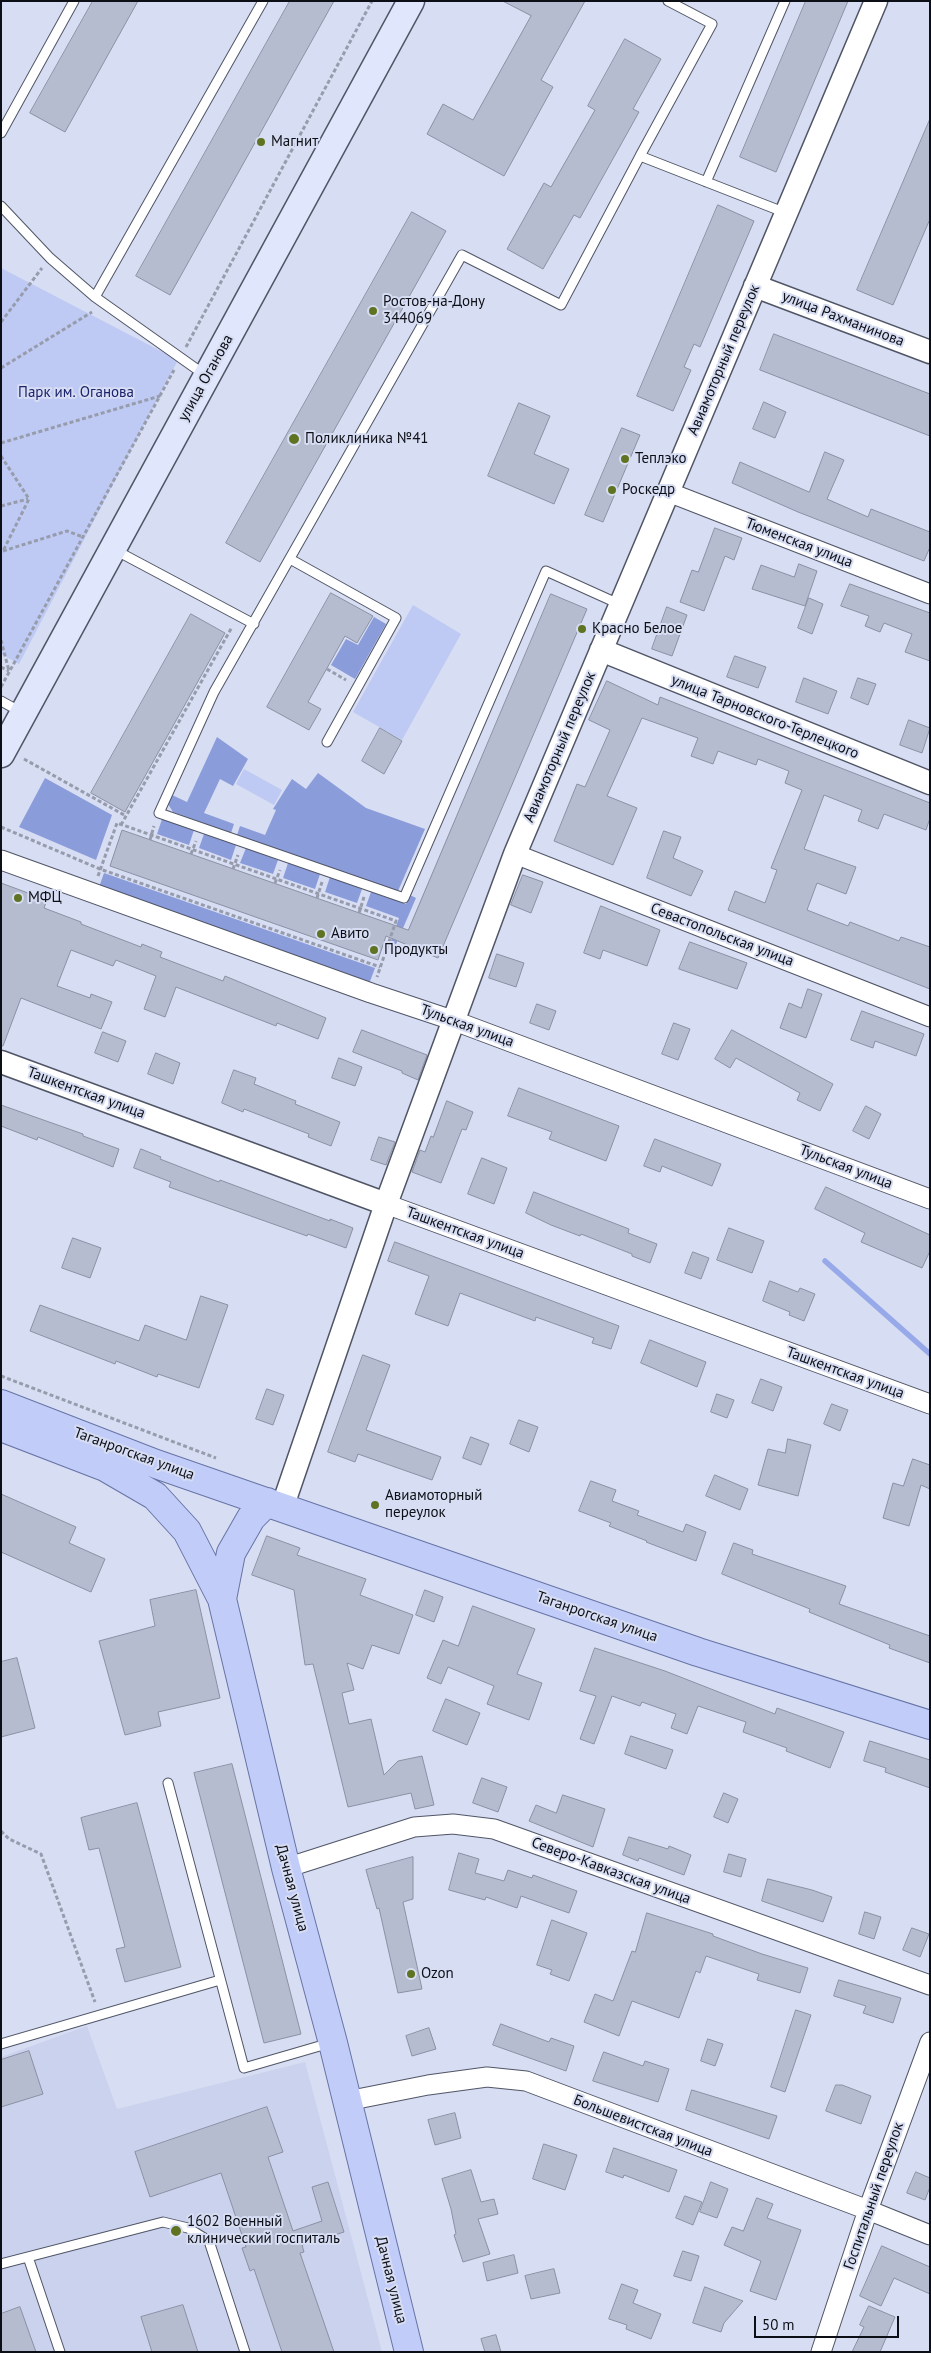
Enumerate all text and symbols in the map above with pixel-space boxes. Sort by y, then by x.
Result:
place label: Магнит [271,133,318,151]
marker: Магнит [255,136,267,148]
street label: Авиамоторный переулок [684,282,764,438]
street label: улица Рахманинова [779,287,907,351]
place label: Ростов-на-Дону 344069 [383,293,485,328]
marker: Ростов-на-Дону 344069 [367,305,379,317]
street label: улица Оганова [175,331,237,425]
park label: Парк им. Оганова [18,384,134,402]
place label: Поликлиника №41 [305,430,429,448]
marker: Поликлиника №41 [287,432,301,446]
place label: Теплэко [635,450,687,468]
marker: Теплэко [619,453,631,465]
place label: Роскедр [622,481,675,499]
marker: Роскедр [606,484,618,496]
street label: Тюменская улица [743,514,855,572]
place label: Красно Белое [592,620,682,638]
marker: Красно Белое [576,623,588,635]
street label: Авиамоторный переулок [520,669,600,825]
street label: улица Тарновского-Терлецкого [668,671,862,763]
place label: МФЦ [28,889,62,907]
marker: МФЦ [12,892,24,904]
street label: Севастопольская улица [648,899,796,971]
place label: Авито [331,925,369,943]
marker: Авито [315,928,327,940]
place label: Продукты [384,941,448,959]
marker: Продукты [368,944,380,956]
street label: Тульская улица [418,1001,516,1051]
street label: Ташкентская улица [25,1063,147,1123]
street label: Тульская улица [797,1141,895,1193]
street label: Ташкентская улица [404,1203,526,1263]
street label: Ташкентская улица [784,1343,906,1403]
street label: Таганрогская улица [71,1424,197,1484]
place label: Авиамоторный переулок [385,1487,482,1522]
marker: Авиамоторный переулок [369,1499,381,1511]
street label: Таганрогская улица [534,1588,660,1646]
street label: Северо-Кавказская улица [529,1834,693,1908]
street label: Дачная улица [272,1842,312,1934]
place label: Ozon [421,1965,454,1983]
marker: Ozon [405,1968,417,1980]
street label: Большевистская улица [571,2091,715,2161]
street label: Госпитальный переулок [840,2120,908,2272]
place label: 1602 Военный клинический госпиталь [187,2213,340,2248]
marker: 1602 Военный клинический госпиталь [169,2224,183,2238]
street label: Дачная улица [371,2234,411,2326]
scale bar [756,2306,901,2338]
text: 50 m [762,2315,795,2334]

